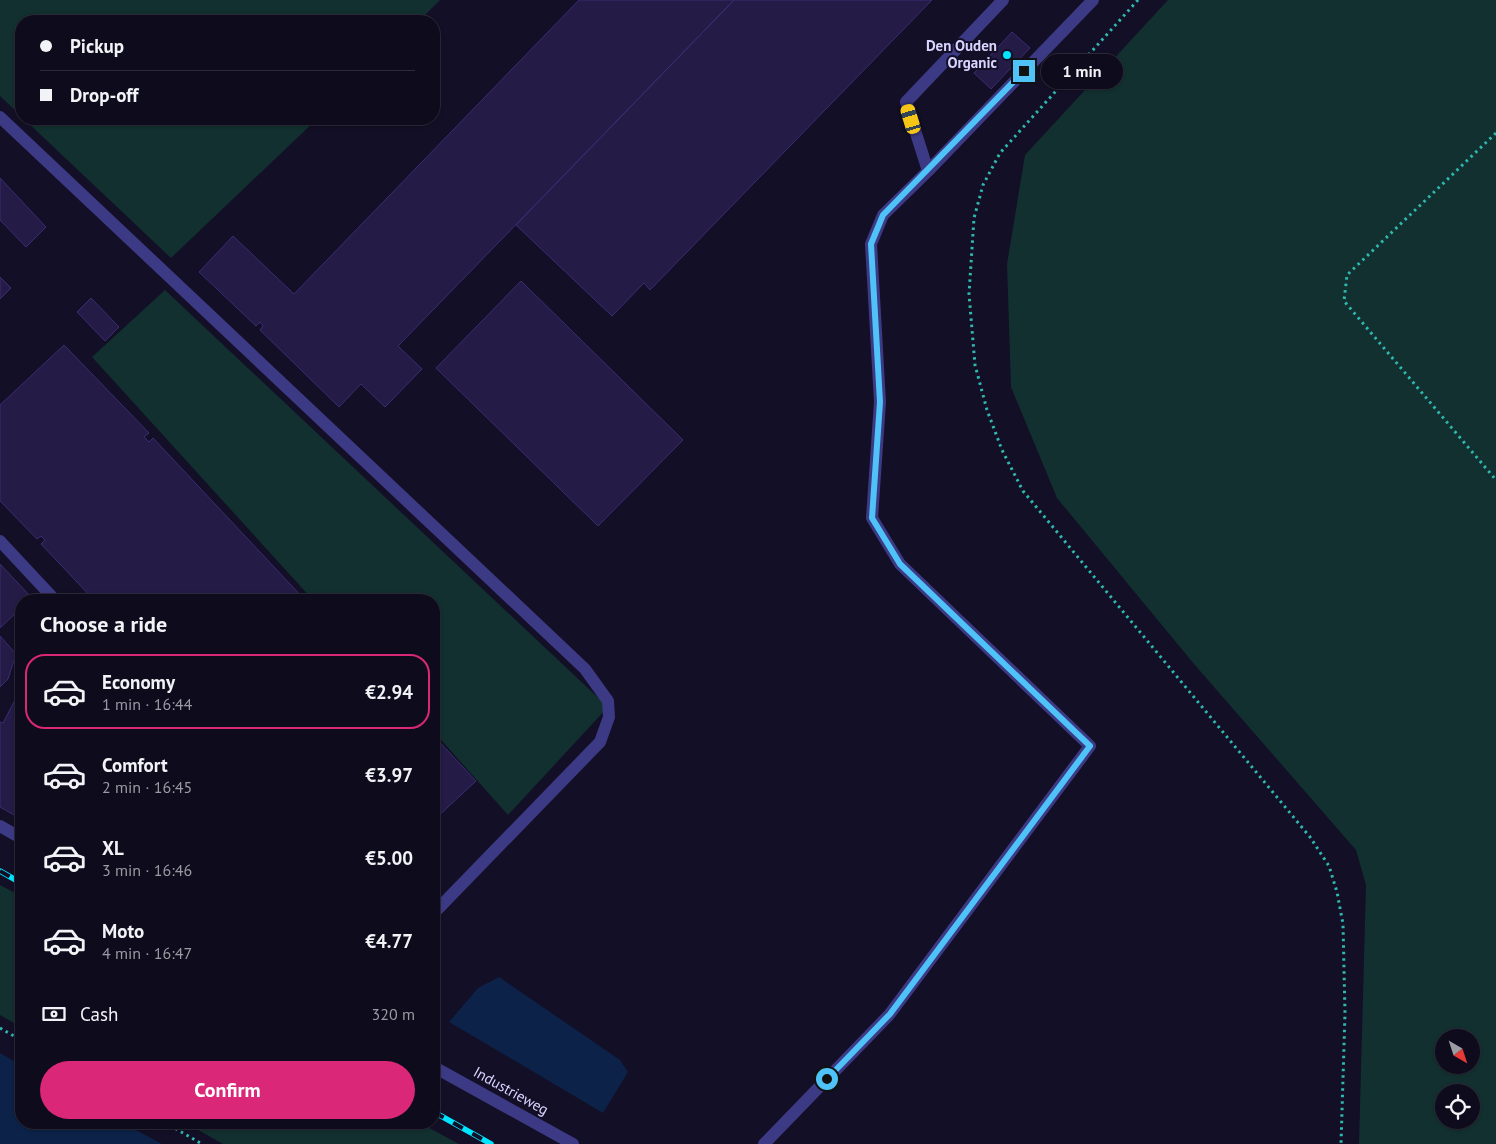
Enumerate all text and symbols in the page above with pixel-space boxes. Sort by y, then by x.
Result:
text: Pickup [70,34,124,58]
place label: Den Ouden Organic [926,36,997,72]
marker: Den Ouden Organic [1001,49,1013,61]
callout: 1 min [1042,54,1124,88]
route end [1013,60,1035,82]
text: 1 min [1062,61,1102,81]
text: Drop-off [70,83,138,107]
car [899,102,922,136]
text: Choose a ride [40,610,167,638]
icon: car [42,669,87,714]
text: Economy [102,670,175,694]
text: €2.94 [365,680,413,704]
text: 1 min · 16:44 [102,694,192,714]
icon: car [42,752,87,797]
text: Comfort [102,753,168,777]
text: €3.97 [365,763,413,787]
text: 2 min · 16:45 [102,777,192,797]
icon: car [42,835,87,880]
text: XL [102,836,124,860]
text: €5.00 [365,846,413,870]
text: 3 min · 16:46 [102,860,192,880]
icon: car [42,918,87,963]
text: Moto [102,919,144,943]
text: €4.77 [365,929,413,953]
text: 4 min · 16:47 [102,943,192,963]
icon: cash [40,1000,68,1028]
text: Cash [80,1002,118,1026]
text: 320 m [372,1004,415,1024]
north arrow [1435,1029,1480,1074]
map controls [1435,1029,1480,1129]
button: Confirm [40,1061,415,1119]
street label: Industrieweg [470,1062,552,1119]
route start [816,1068,838,1090]
button: locate [1435,1084,1480,1129]

